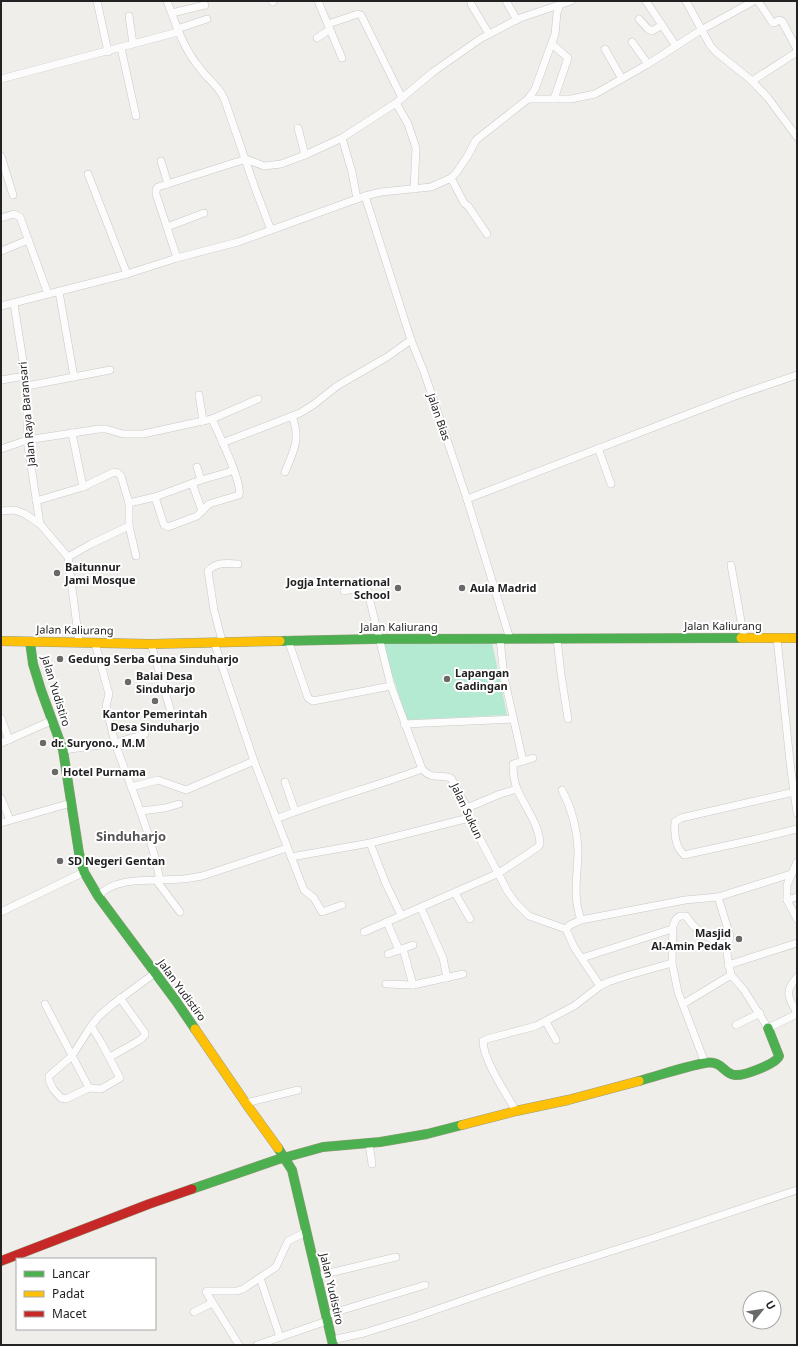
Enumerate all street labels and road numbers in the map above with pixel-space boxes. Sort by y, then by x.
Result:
street label: Jalan Raya Baransari [14,361,39,468]
street label: Jalan Bias [424,390,455,443]
street label: Jalan Kaliurang [683,618,762,633]
street label: Jalan Kaliurang [359,619,438,634]
street label: Jalan Kaliurang [35,621,114,638]
street label: Jalan Yudistiro [38,653,74,728]
street label: Jalan Sukun [448,779,487,841]
street label: Jalan Yudistiro [154,955,210,1024]
street label: Jalan Yudistiro [317,1251,348,1327]

